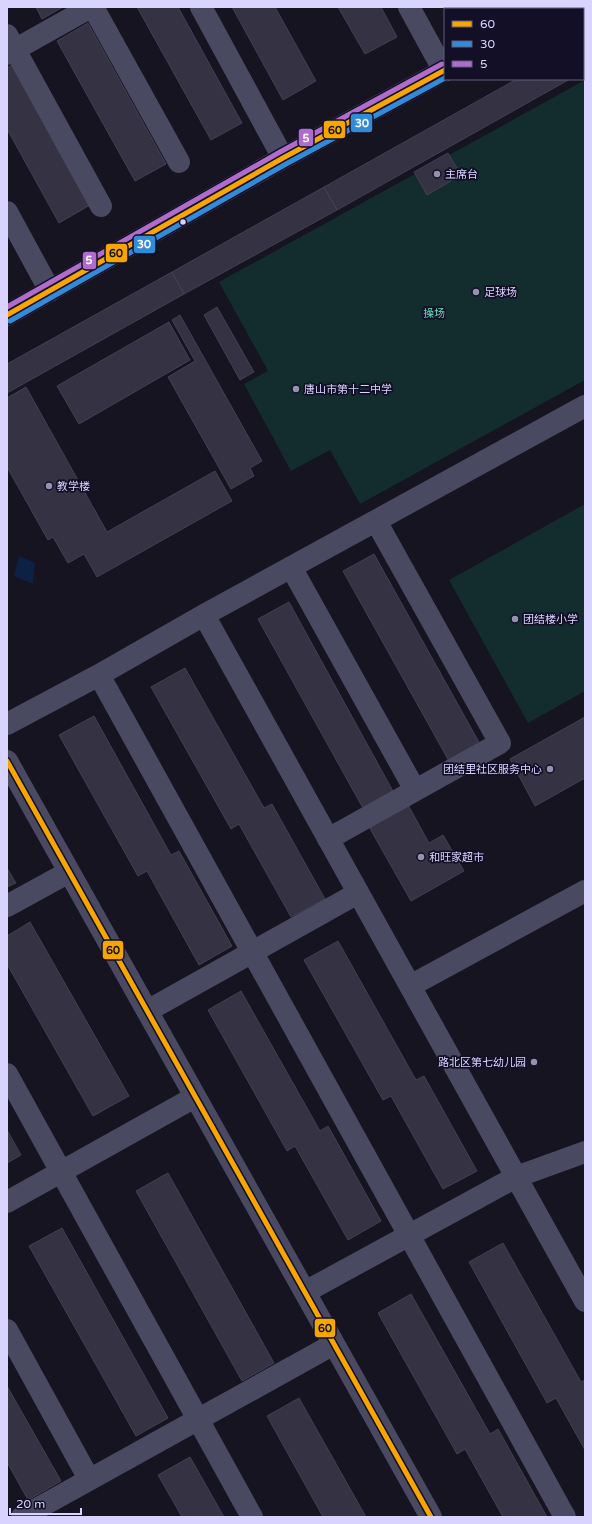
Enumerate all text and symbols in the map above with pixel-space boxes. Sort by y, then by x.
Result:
legend [444,8,584,80]
text: 60 [480,17,496,31]
text: 30 [480,37,496,51]
text: 5 [480,57,488,71]
line badge: 30 [350,113,373,133]
text: 30 [355,117,369,130]
line badge: 60 [323,120,346,139]
text: 60 [328,124,342,137]
line badge: 5 [298,128,314,147]
text: 5 [303,132,310,145]
place label: 主席台 [445,168,478,181]
marker: 主席台 [432,169,442,179]
unlabelled marker [178,217,188,227]
line badge: 30 [133,235,156,254]
text: 30 [137,238,151,251]
line badge: 60 [105,243,128,263]
text: 60 [109,247,123,260]
line badge: 5 [82,251,97,270]
text: 5 [86,254,93,267]
place label: 足球场 [484,286,517,299]
marker: 足球场 [471,287,481,297]
park label: 操场 [423,307,445,320]
place label: 唐山市第十二中学 [304,383,392,396]
marker: 唐山市第十二中学 [291,384,301,394]
place label: 教学楼 [57,480,90,493]
marker: 教学楼 [44,481,54,491]
place label: 团结楼小学 [523,613,578,626]
marker: 团结楼小学 [510,614,520,624]
place label: 团结里社区服务中心 [443,763,542,776]
marker: 团结里社区服务中心 [545,764,555,774]
place label: 和旺家超市 [429,851,484,864]
marker: 和旺家超市 [416,852,426,862]
line badge: 60 [102,940,124,960]
text: 60 [106,944,120,957]
place label: 路北区第七幼儿园 [438,1056,526,1069]
marker: 路北区第七幼儿园 [529,1057,539,1067]
line badge: 60 [314,1318,336,1338]
text: 60 [318,1322,332,1335]
scale bar [10,1490,81,1516]
text: 20 m [16,1497,45,1511]

